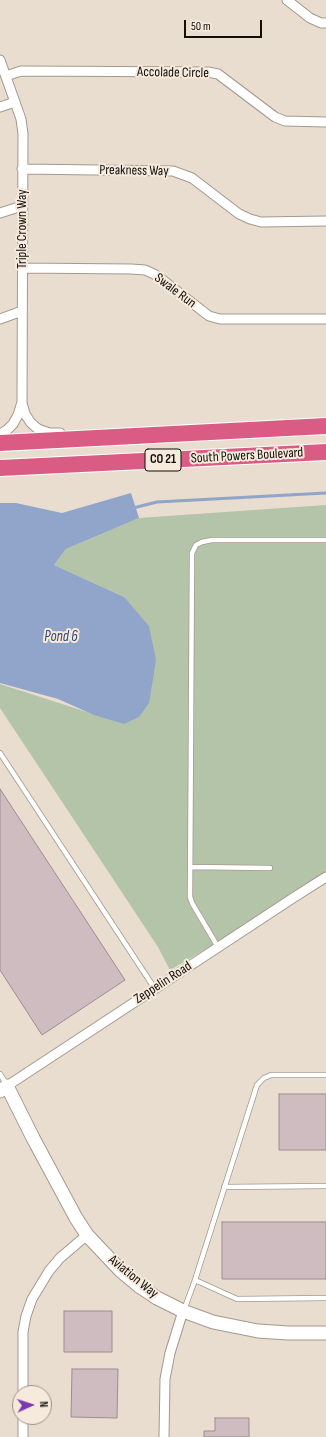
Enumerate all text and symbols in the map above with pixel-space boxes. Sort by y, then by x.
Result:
scale bar [186,12,264,38]
text: 50 m [191,19,211,34]
street label: Accolade Circle [137,64,209,82]
street label: Preakness Way [99,162,169,180]
street label: Triple Crown Way [14,189,30,269]
street label: Swale Run [151,270,199,312]
street label: South Powers Boulevard [190,445,304,467]
road number: CO 21 [145,449,181,471]
water label: Pond 6 [44,628,78,646]
street label: Zeppelin Road [131,958,195,1008]
street label: Aviation Way [105,1252,161,1302]
north arrow [12,1385,52,1425]
text: N [37,1401,50,1408]

